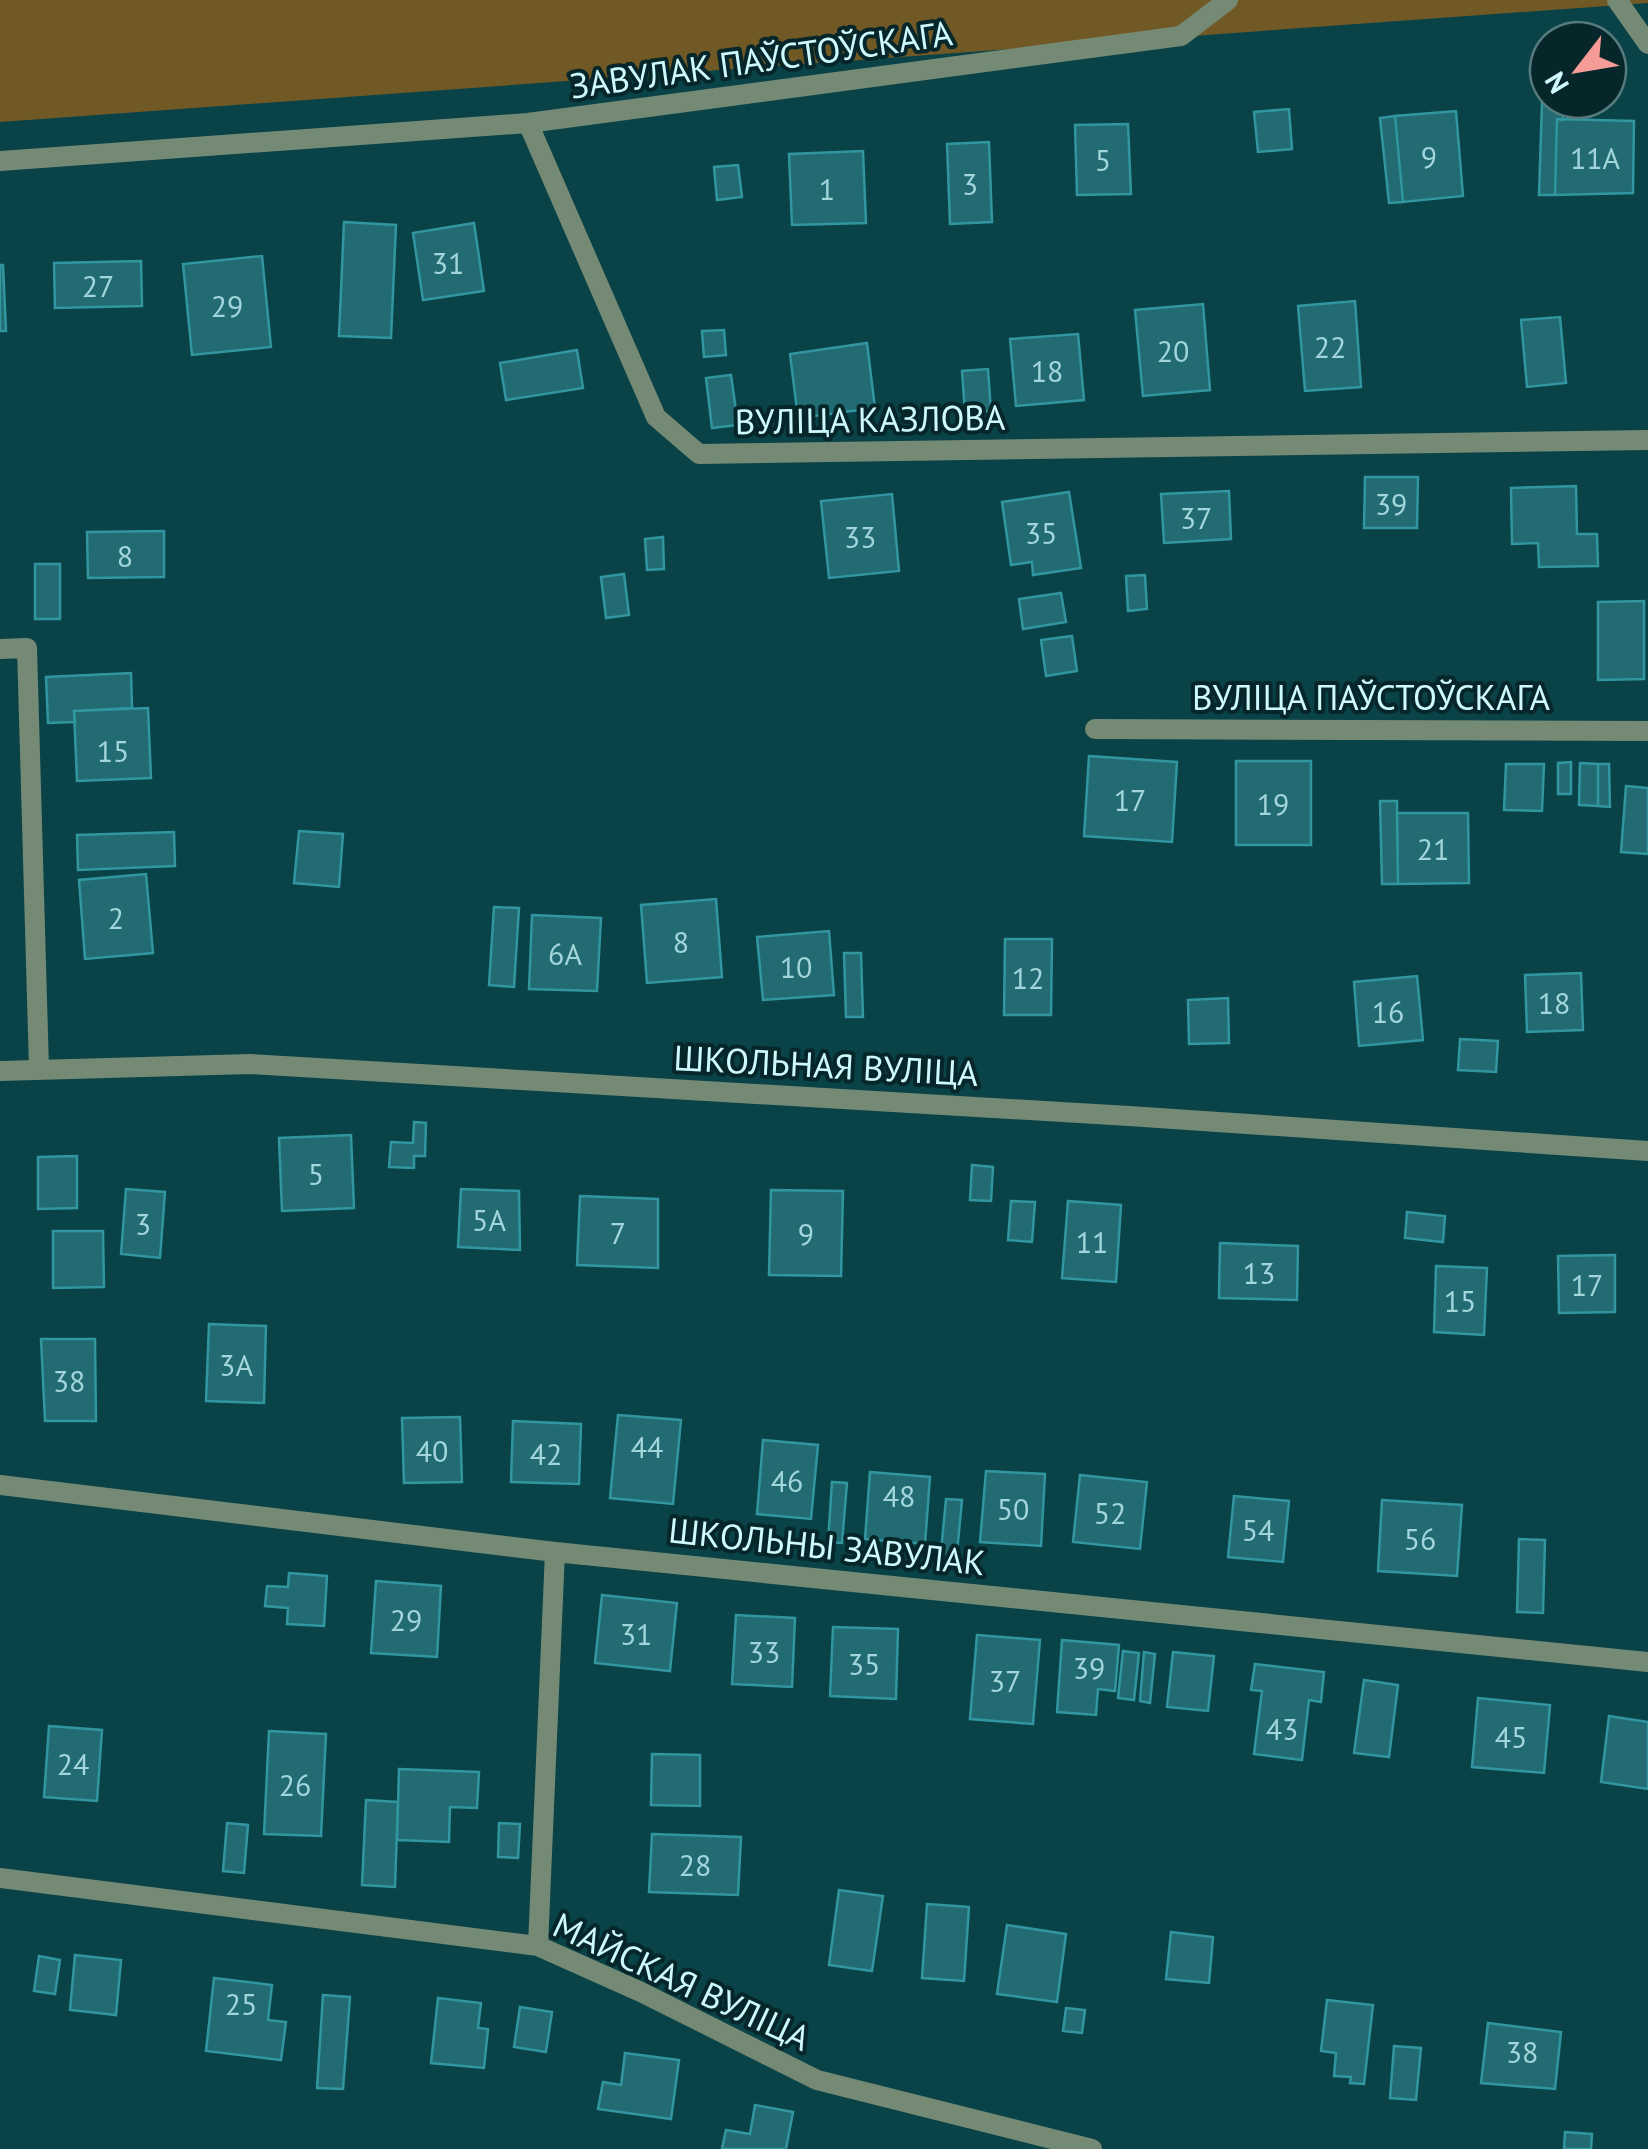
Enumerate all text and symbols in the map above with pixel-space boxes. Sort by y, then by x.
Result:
street label: ЗАВУЛАК ПАЎСТОЎСКАГА [567,9,956,109]
north arrow [1528,20,1628,120]
text: N [1536,66,1577,101]
house number: 9 [1421,137,1437,176]
house number: 11А [1570,138,1621,177]
house number: 5 [1095,140,1111,179]
house number: 3 [962,164,978,203]
house number: 1 [819,169,835,208]
house number: 31 [432,243,464,282]
house number: 27 [82,266,114,305]
house number: 29 [211,286,243,325]
house number: 22 [1314,327,1346,366]
house number: 20 [1157,331,1189,370]
house number: 18 [1031,351,1063,390]
street label: ВУЛІЦА КАЗЛОВА [734,394,1006,444]
house number: 39 [1375,484,1407,523]
house number: 37 [1180,498,1212,537]
house number: 35 [1025,513,1057,552]
house number: 33 [844,517,876,556]
house number: 8 [117,536,133,575]
street label: ВУЛІЦА ПАЎСТОЎСКАГА [1192,674,1550,720]
house number: 15 [97,731,129,770]
house number: 17 [1114,780,1146,819]
house number: 19 [1257,784,1289,823]
house number: 21 [1417,829,1449,868]
house number: 2 [108,898,124,937]
house number: 8 [673,922,689,961]
house number: 6А [548,934,582,973]
house number: 10 [780,947,812,986]
house number: 12 [1012,958,1044,997]
house number: 18 [1538,983,1570,1022]
house number: 16 [1372,992,1404,1031]
street label: ШКОЛЬНАЯ ВУЛІЦА [673,1034,980,1096]
house number: 5 [308,1154,324,1193]
house number: 5А [472,1200,506,1239]
house number: 3 [135,1204,151,1243]
house number: 7 [610,1213,626,1252]
house number: 9 [798,1214,814,1253]
house number: 11 [1076,1222,1108,1261]
house number: 13 [1243,1253,1275,1292]
house number: 17 [1571,1265,1603,1304]
house number: 15 [1444,1281,1476,1320]
house number: 3А [219,1345,253,1384]
house number: 38 [53,1361,85,1400]
house number: 44 [631,1427,663,1466]
house number: 40 [416,1431,448,1470]
house number: 42 [530,1434,562,1473]
house number: 46 [771,1461,803,1500]
house number: 48 [883,1476,915,1515]
house number: 50 [997,1489,1029,1528]
house number: 52 [1094,1493,1126,1532]
street label: ШКОЛЬНЫ ЗАВУЛАК [667,1507,987,1585]
house number: 54 [1242,1510,1274,1549]
house number: 56 [1404,1519,1436,1558]
house number: 29 [390,1600,422,1639]
house number: 31 [620,1614,652,1653]
house number: 33 [748,1632,780,1671]
house number: 35 [848,1644,880,1683]
house number: 39 [1073,1648,1105,1687]
house number: 37 [989,1661,1021,1700]
house number: 43 [1266,1709,1298,1748]
house number: 45 [1495,1717,1527,1756]
house number: 24 [57,1744,89,1783]
house number: 26 [279,1765,311,1804]
house number: 28 [679,1845,711,1884]
street label: МАЙСКАЯ ВУЛІЦА [546,1901,818,2061]
house number: 25 [225,1984,257,2023]
house number: 38 [1506,2032,1538,2071]

